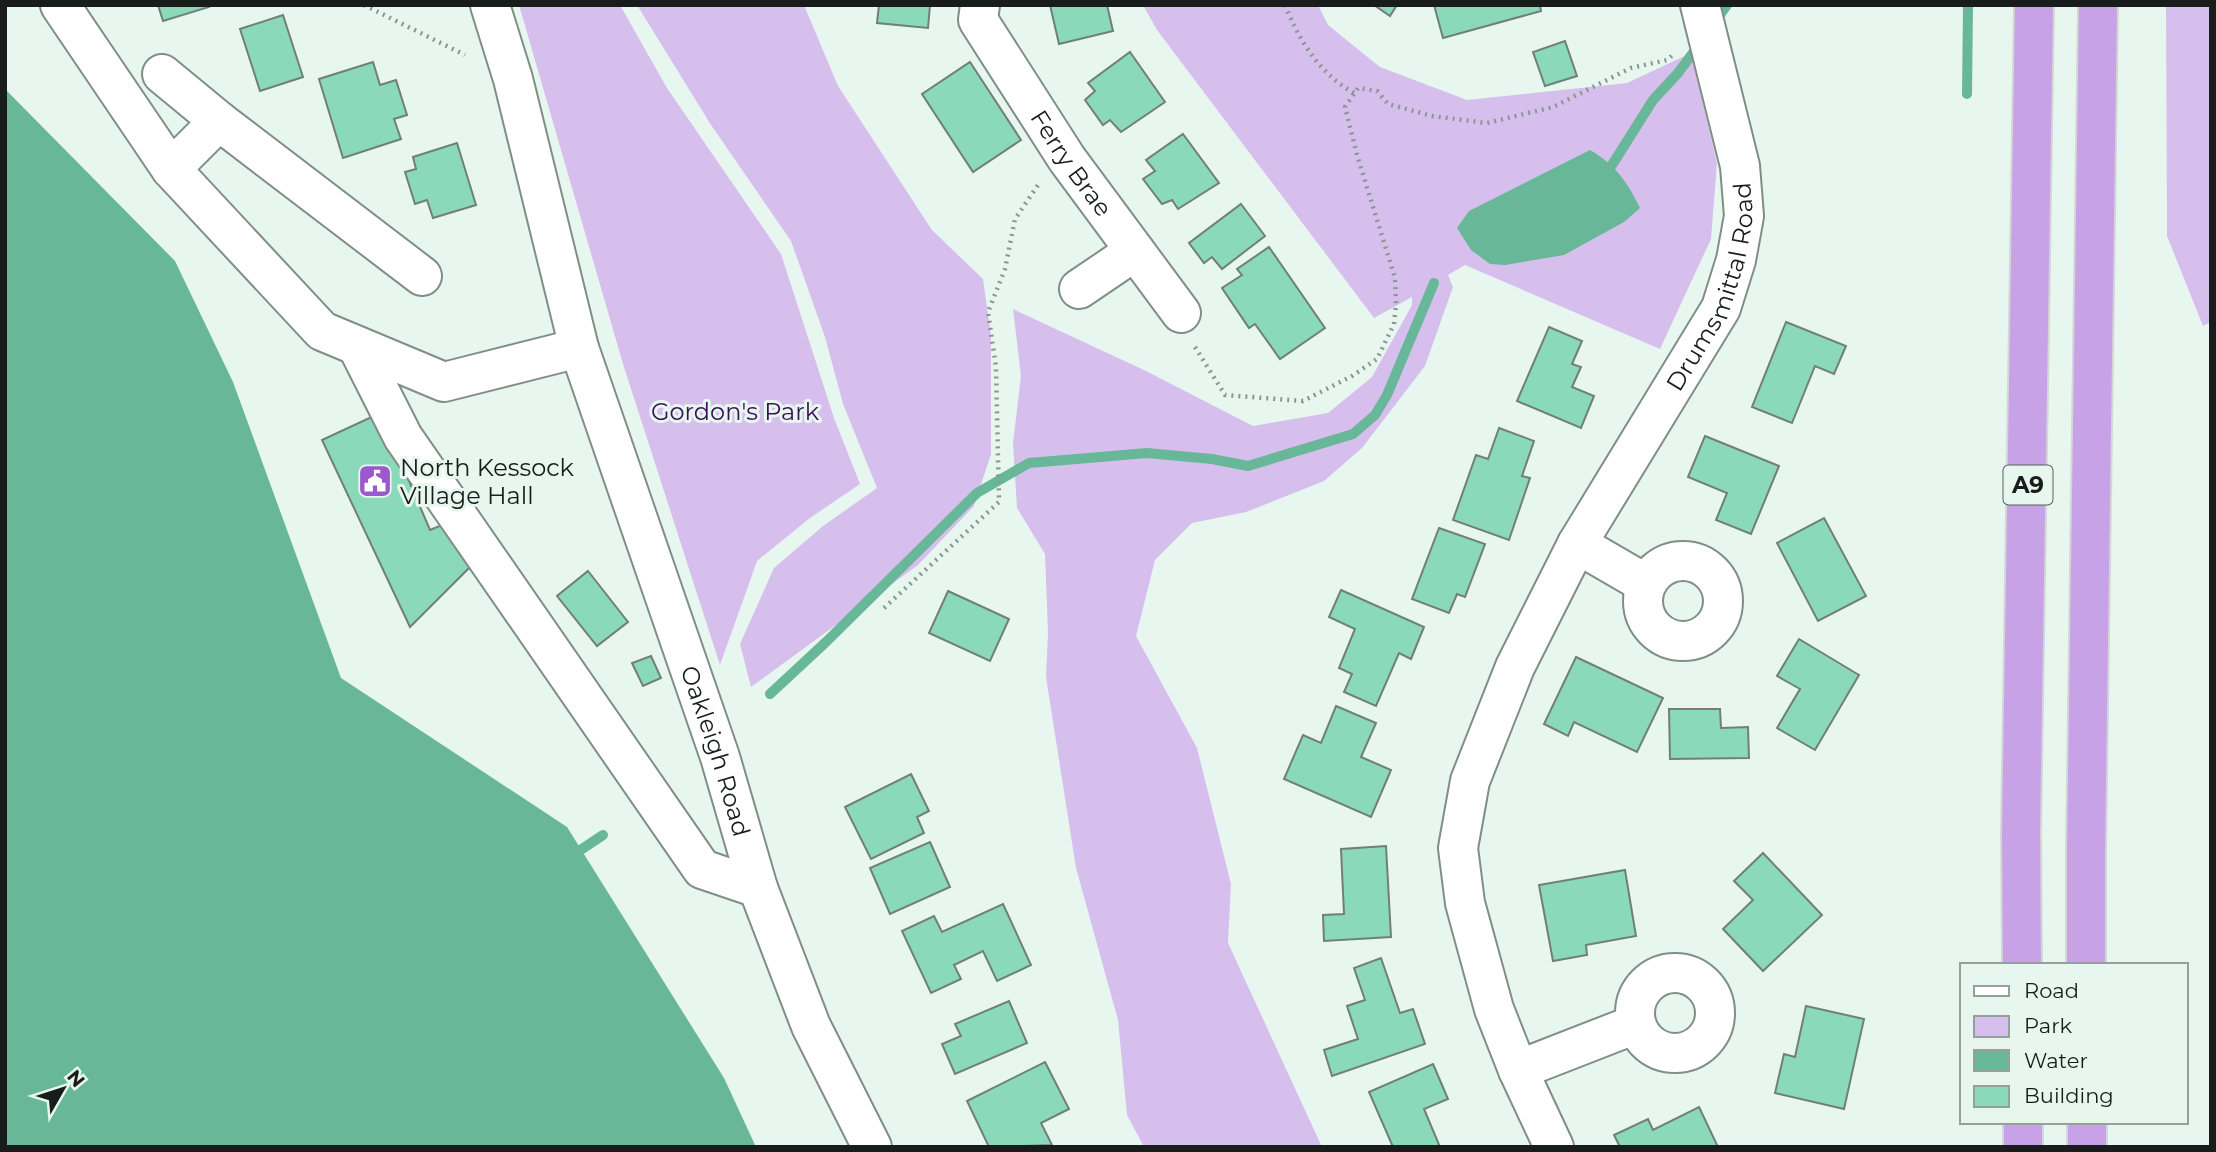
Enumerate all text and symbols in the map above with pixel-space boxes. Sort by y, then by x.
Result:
street label: Ferry Brae [1025,104,1119,222]
street label: Drumsmittal Road [1660,181,1759,396]
park label: Gordon's Park [651,397,820,426]
place label: North Kessock Village Hall [400,453,575,510]
public building icon: North Kessock Village Hall [356,462,394,500]
road number: A9 [2004,466,2052,505]
street label: Oakleigh Road [675,661,757,840]
legend [1960,963,2188,1124]
text: Road [2024,978,2079,1003]
text: Park [2024,1013,2072,1038]
text: Water [2024,1048,2088,1073]
north arrow [28,1054,98,1124]
text: N [62,1065,90,1092]
text: Building [2024,1083,2114,1108]

